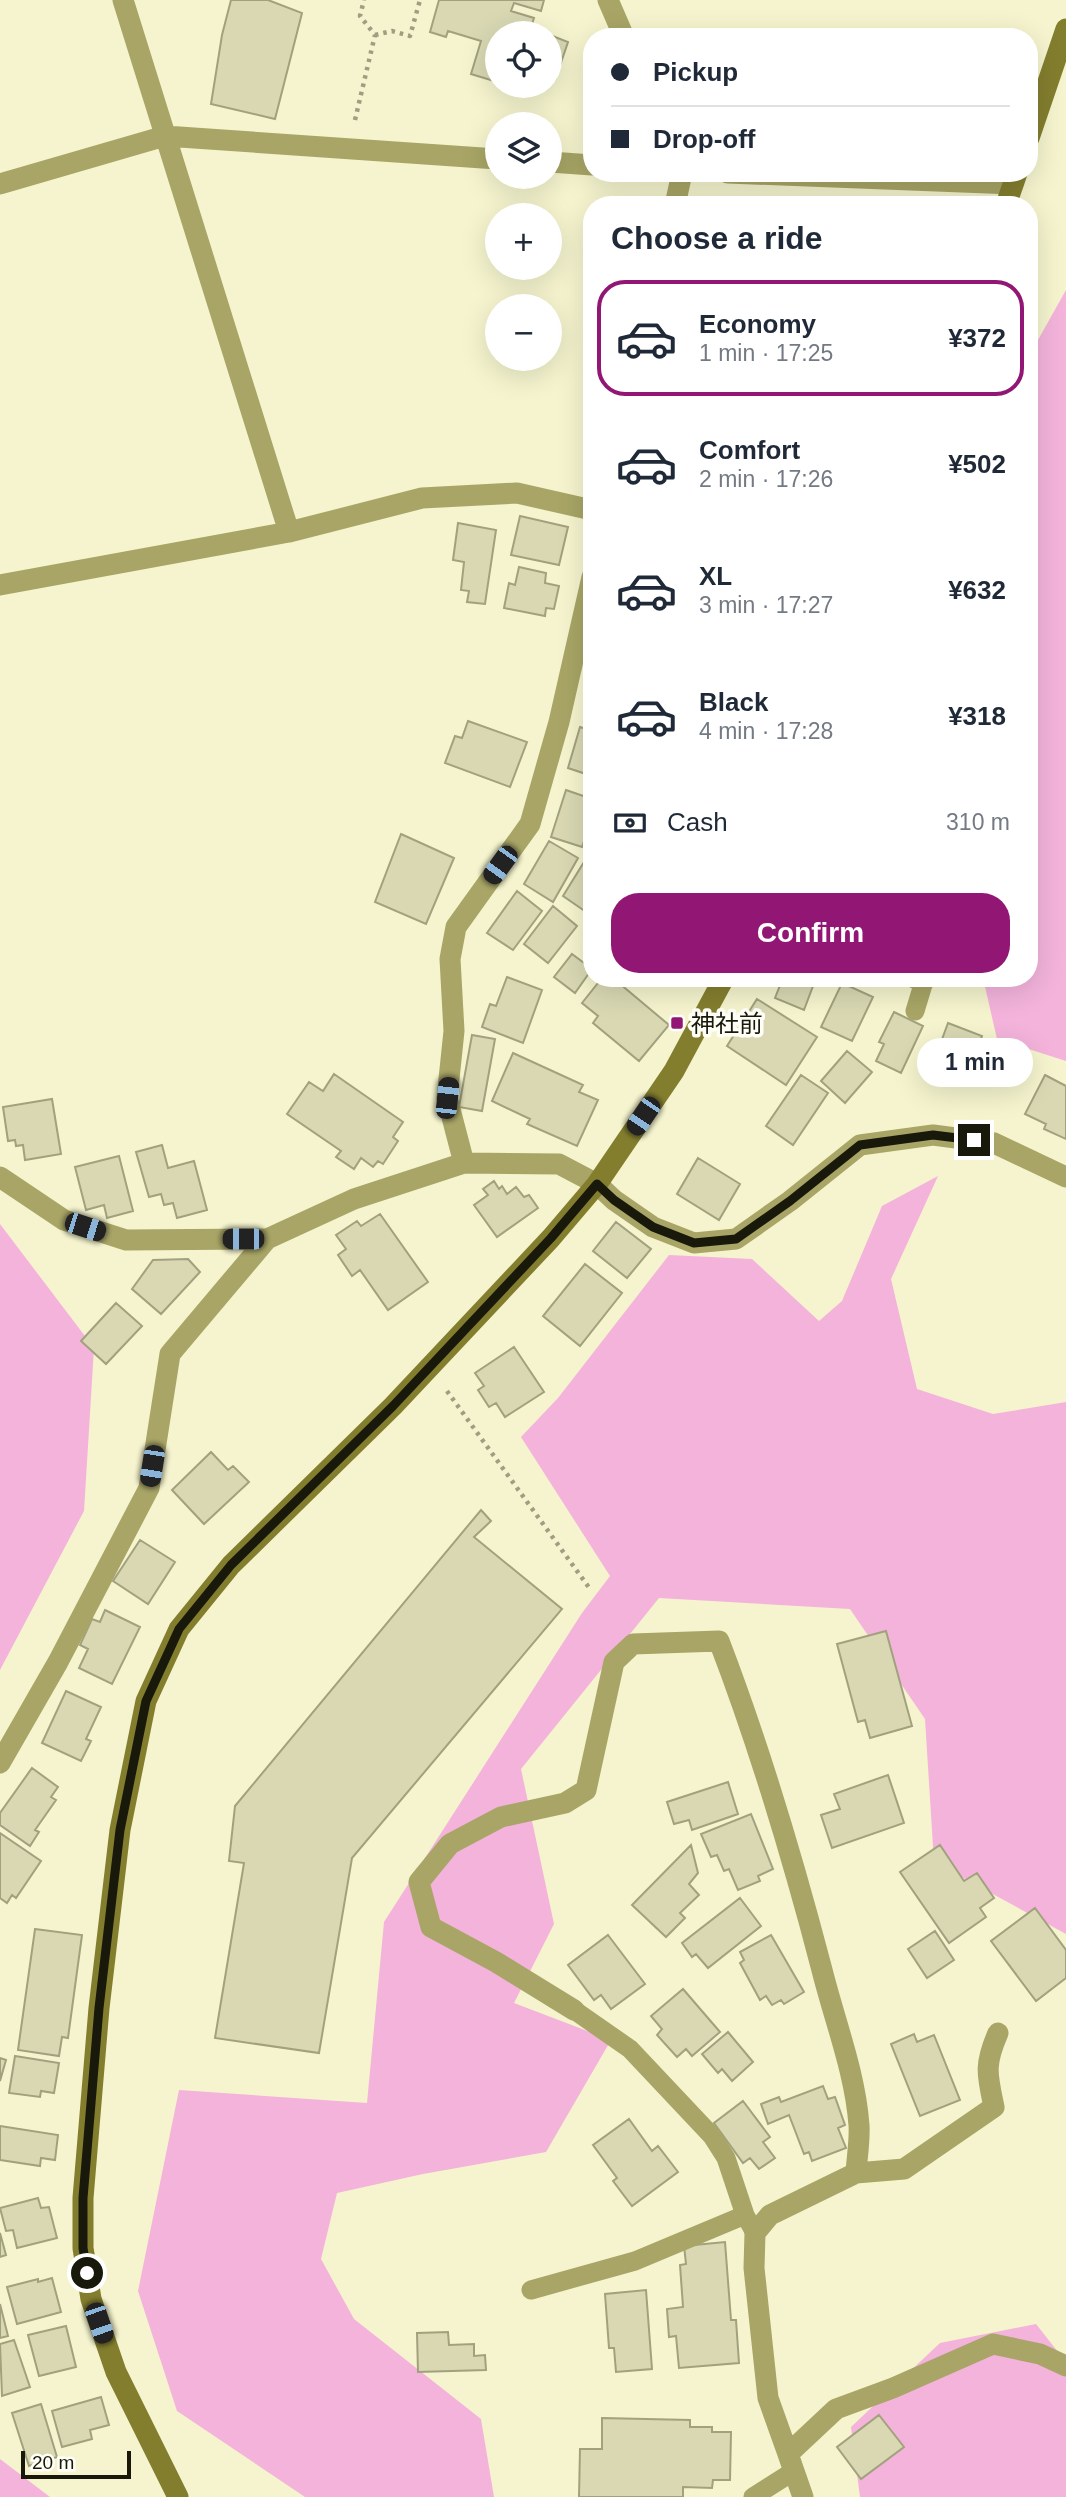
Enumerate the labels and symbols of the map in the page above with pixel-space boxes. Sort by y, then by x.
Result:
car [480,842,521,888]
place label: 神社前 [691,1010,763,1037]
marker: 神社前 [669,1015,685,1031]
callout: 1 min [916,1038,1032,1088]
car [435,1076,460,1120]
car [623,1093,664,1139]
route end [958,1124,990,1156]
car [62,1211,109,1243]
car [223,1229,265,1250]
car [139,1444,166,1488]
route start [71,2257,103,2289]
car [83,2300,116,2346]
scale bar [21,2448,131,2480]

